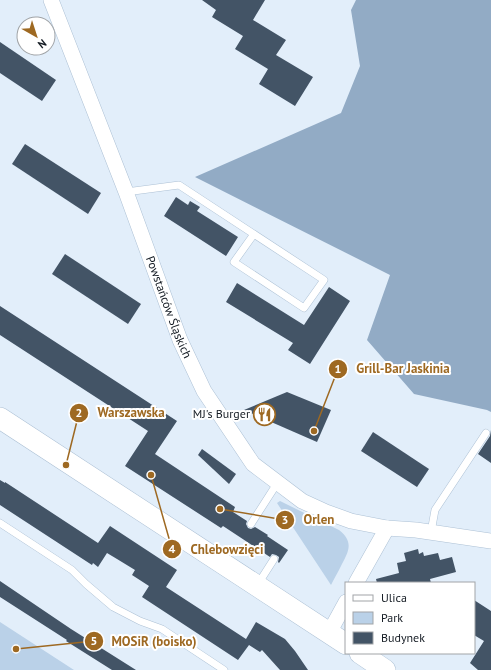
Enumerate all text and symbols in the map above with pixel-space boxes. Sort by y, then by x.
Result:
north arrow [16,16,56,56]
text: N [35,36,50,51]
street label: Powstańców Śląskich [143,254,196,361]
callout: Grill-Bar Jaskinia [328,356,458,381]
text: Grill-Bar Jaskinia [356,360,450,377]
text: 1 [335,361,341,376]
callout: Warszawska [69,400,173,425]
restaurant icon: MJ's Burger [252,401,278,427]
text: Warszawska [97,404,165,421]
text: 2 [76,405,82,420]
place label: MJ's Burger [193,406,250,421]
callout: Orlen [275,507,342,532]
text: Orlen [304,511,334,528]
text: 3 [282,512,288,527]
callout: Chlebowzięci [162,537,271,562]
text: 4 [169,541,176,556]
text: Chlebowzięci [191,541,264,558]
legend [345,582,475,654]
text: Ulica [381,590,407,605]
text: Park [381,610,403,625]
callout: MOSiR (boisko) [84,628,205,653]
text: Budynek [381,630,425,645]
text: 5 [91,633,97,648]
text: MOSiR (boisko) [111,633,197,650]

